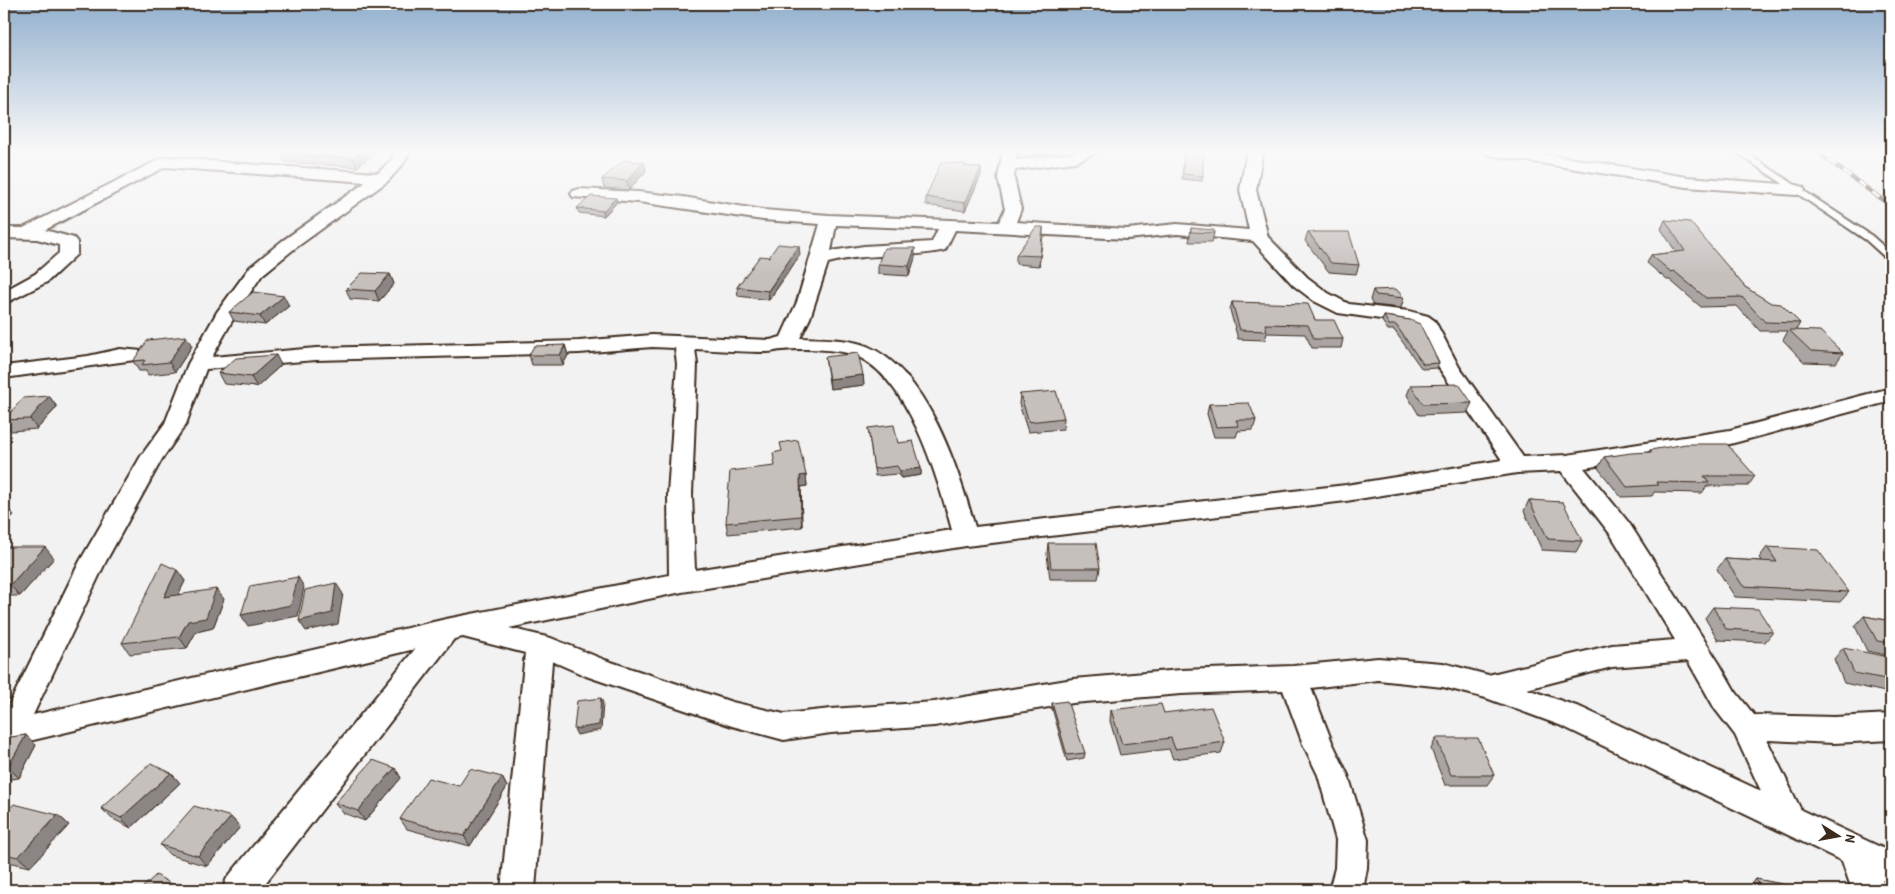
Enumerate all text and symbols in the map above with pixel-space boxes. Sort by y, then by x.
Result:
north arrow [1812,812,1862,862]
text: N [1841,833,1861,845]

